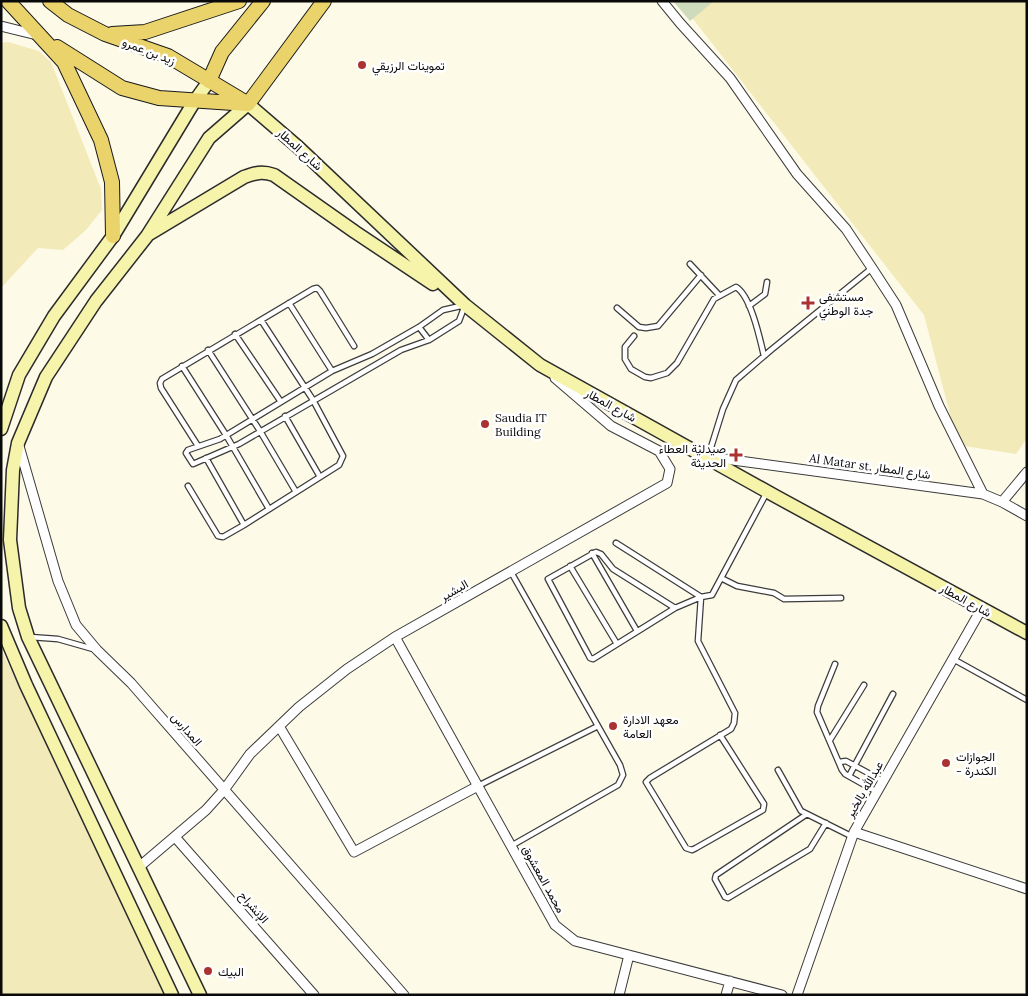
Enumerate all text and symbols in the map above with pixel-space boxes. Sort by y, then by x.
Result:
street label: زيد بن عمرو [120,34,178,69]
place label: تموينات الرزيقي [372,58,445,76]
marker: تموينات الرزيقي [356,59,368,71]
street label: شارع المطار [272,124,326,175]
place label: مستشفى جدة الوطني [819,289,873,321]
marker: مستشفى جدة الوطني [801,296,815,310]
street label: شارع المطار [581,384,639,427]
place label: Saudia IT Building [495,410,547,439]
marker: Saudia IT Building [479,418,491,430]
place label: صيدلية العطاء الحديثة [659,441,726,470]
marker: صيدلية العطاء الحديثة [730,449,742,461]
street label: Al Matar st. شارع المطار [807,450,932,484]
street label: البشير [436,576,471,605]
street label: شارع المطار [936,579,994,622]
street label: المدارس [168,709,206,750]
place label: معهد الادارة العامة [623,712,679,741]
marker: معهد الادارة العامة [607,720,619,732]
place label: الجوازات - الكندرة [956,749,997,779]
marker: الجوازات - الكندرة [940,757,952,769]
street label: عبدالله بالخير [841,758,887,821]
street label: محمد المعشوق [518,843,569,916]
street label: الإنشراح [234,888,272,927]
place label: البيك [218,964,244,979]
marker: البيك [202,965,214,977]

